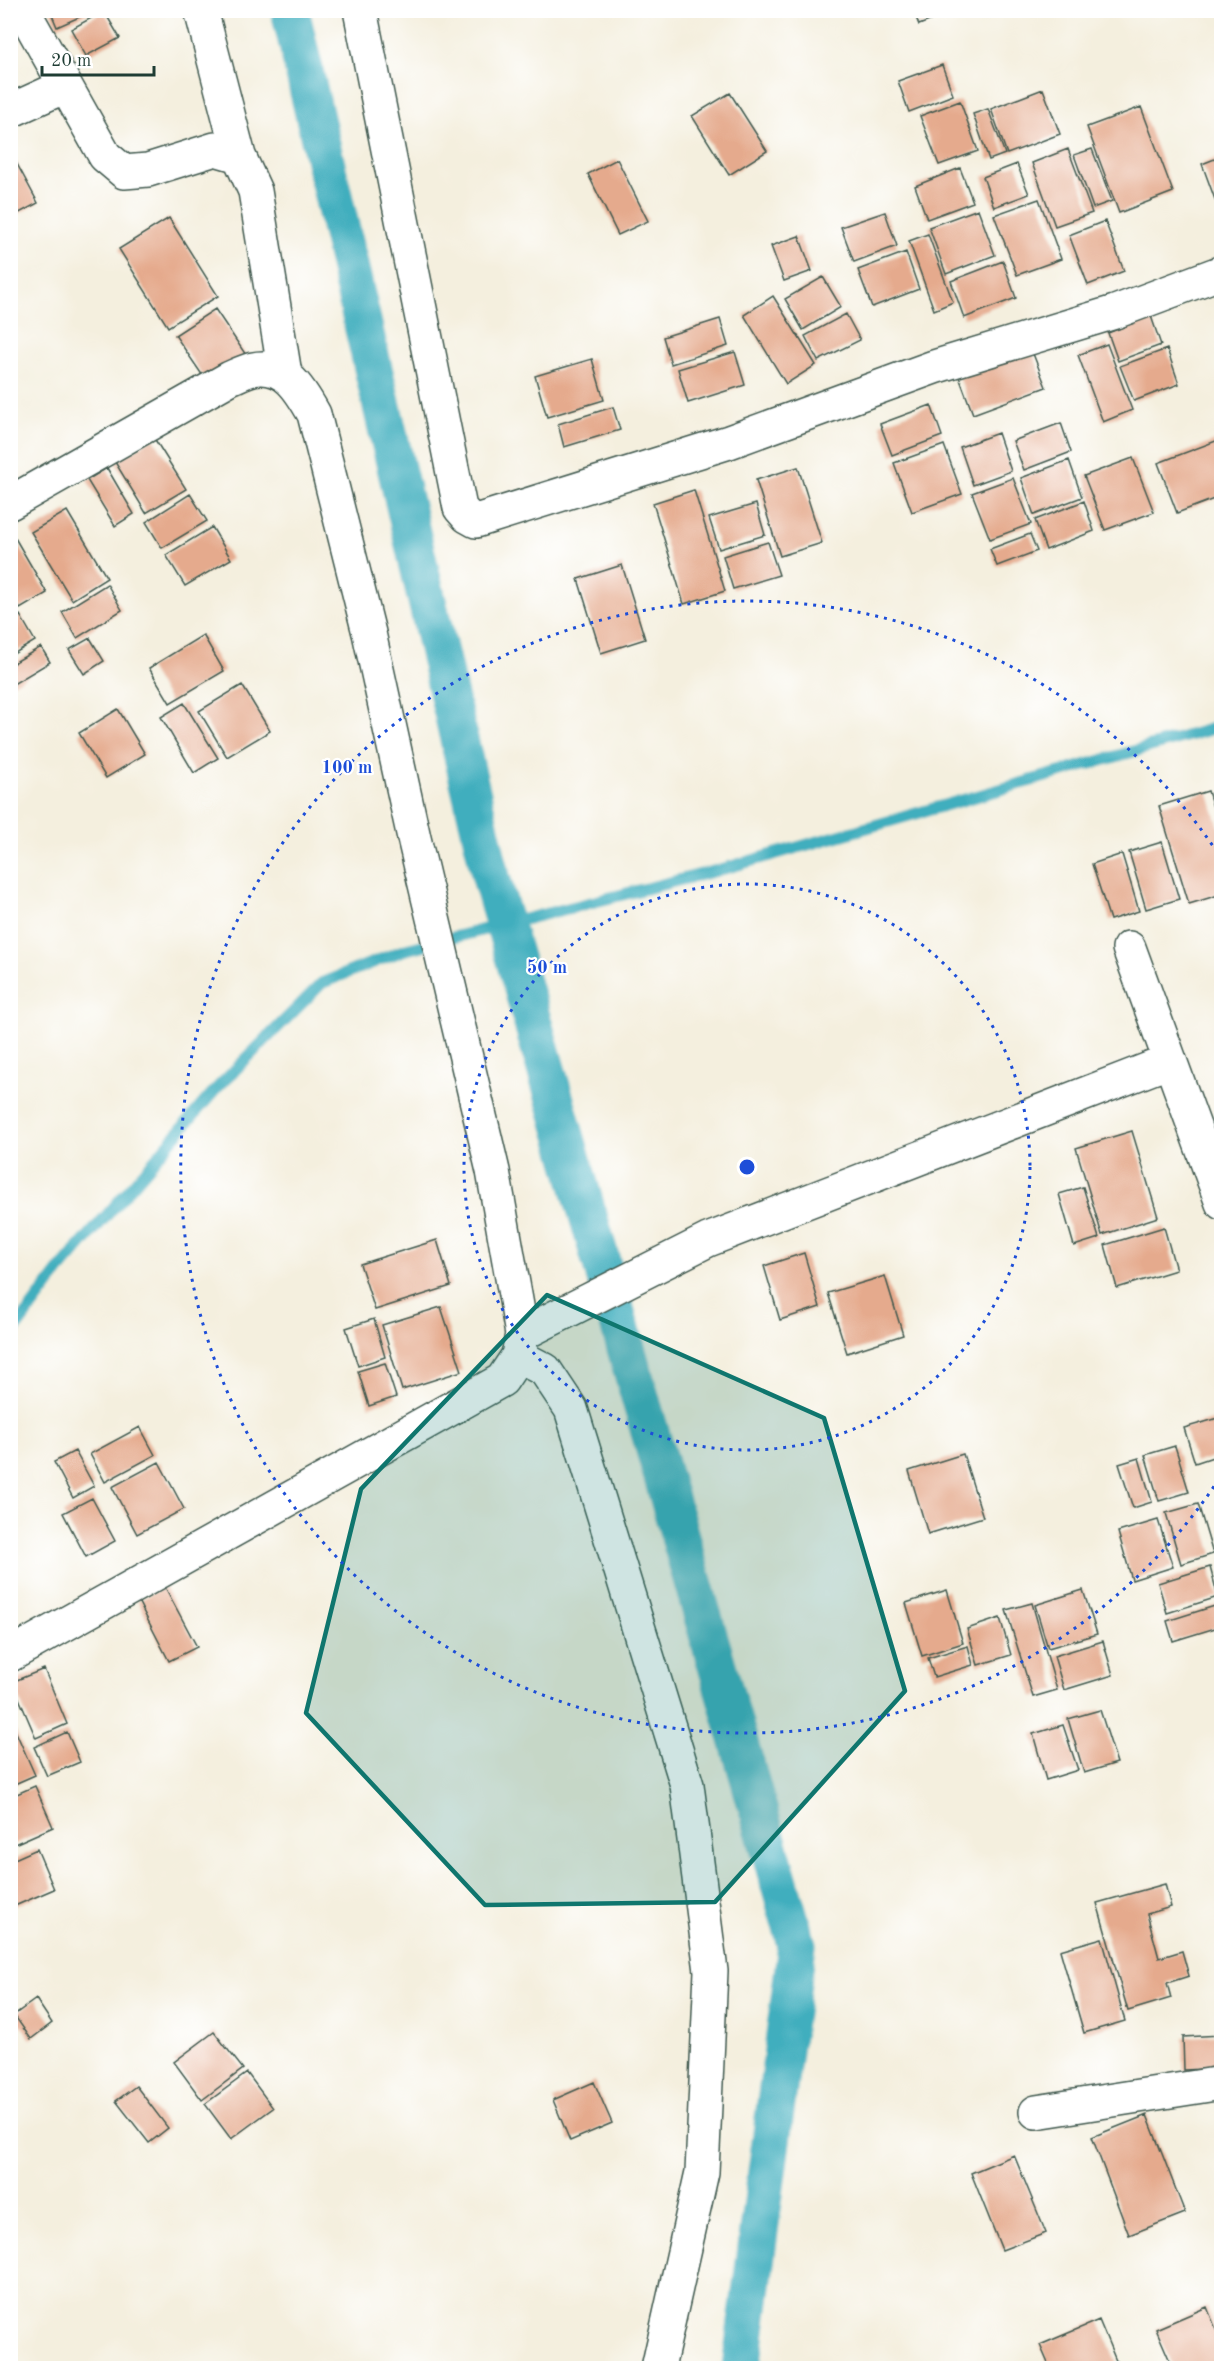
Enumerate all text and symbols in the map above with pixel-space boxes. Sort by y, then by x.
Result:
scale bar [42,39,154,77]
text: 20 m [51,52,91,70]
text: 100 m [322,759,372,777]
text: 50 m [527,959,567,977]
centre of rings [737,1157,757,1177]

